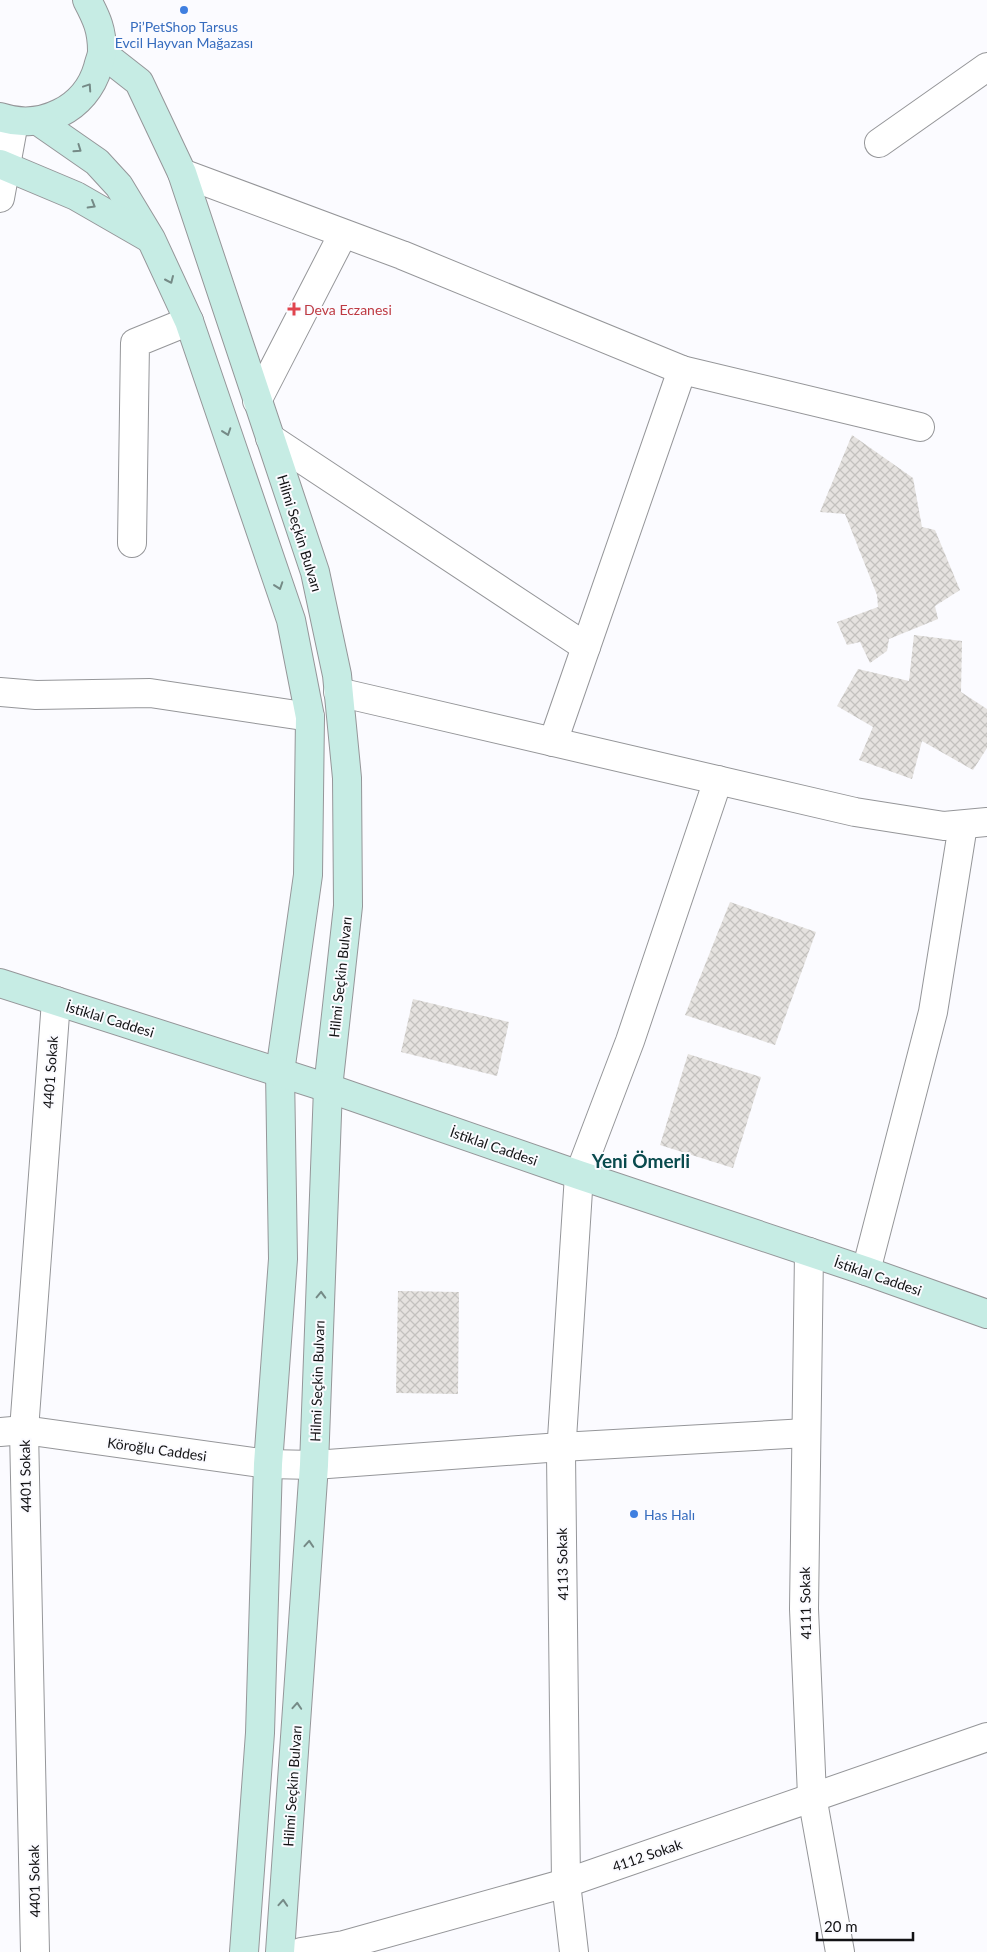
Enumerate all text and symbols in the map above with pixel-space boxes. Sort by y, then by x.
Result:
marker: Pi’PetShop Tarsus Evcil Hayvan Mağazası [178,4,190,16]
place label: Pi’PetShop Tarsus Evcil Hayvan Mağazası [115,18,253,51]
one-way arrow [82,84,91,93]
one-way arrow [72,143,82,152]
one-way arrow [87,199,96,209]
one-way arrow [163,275,174,284]
place label: Deva Eczanesi [304,301,392,318]
marker: Deva Eczanesi [288,303,300,315]
one-way arrow [221,427,231,436]
street label: Hilmi Seçkin Bulvarı [274,472,326,594]
one-way arrow [274,581,284,589]
street label: Hilmi Seçkin Bulvarı [325,916,355,1038]
street label: İstiklal Caddesi [64,997,156,1041]
street label: 4401 Sokak [39,1034,61,1109]
street label: İstiklal Caddesi [448,1123,540,1169]
district label: Yeni Ömerli [591,1149,690,1172]
street label: İstiklal Caddesi [832,1253,924,1299]
one-way arrow [315,1290,326,1298]
street label: Hilmi Seçkin Bulvarı [306,1320,328,1442]
street label: Köroğlu Caddesi [106,1434,208,1464]
street label: 4401 Sokak [16,1439,34,1513]
place label: Has Halı [644,1506,695,1523]
marker: Has Halı [628,1508,640,1520]
street label: 4113 Sokak [553,1527,571,1601]
one-way arrow [303,1540,314,1548]
street label: 4111 Sokak [796,1566,814,1640]
one-way arrow [292,1702,303,1710]
street label: Hilmi Seçkin Bulvarı [279,1725,305,1847]
street label: 4112 Sokak [610,1835,685,1875]
street label: 4401 Sokak [25,1844,43,1918]
one-way arrow [278,1899,289,1907]
scale bar [817,1910,913,1942]
text: 20 m [824,1917,858,1935]

